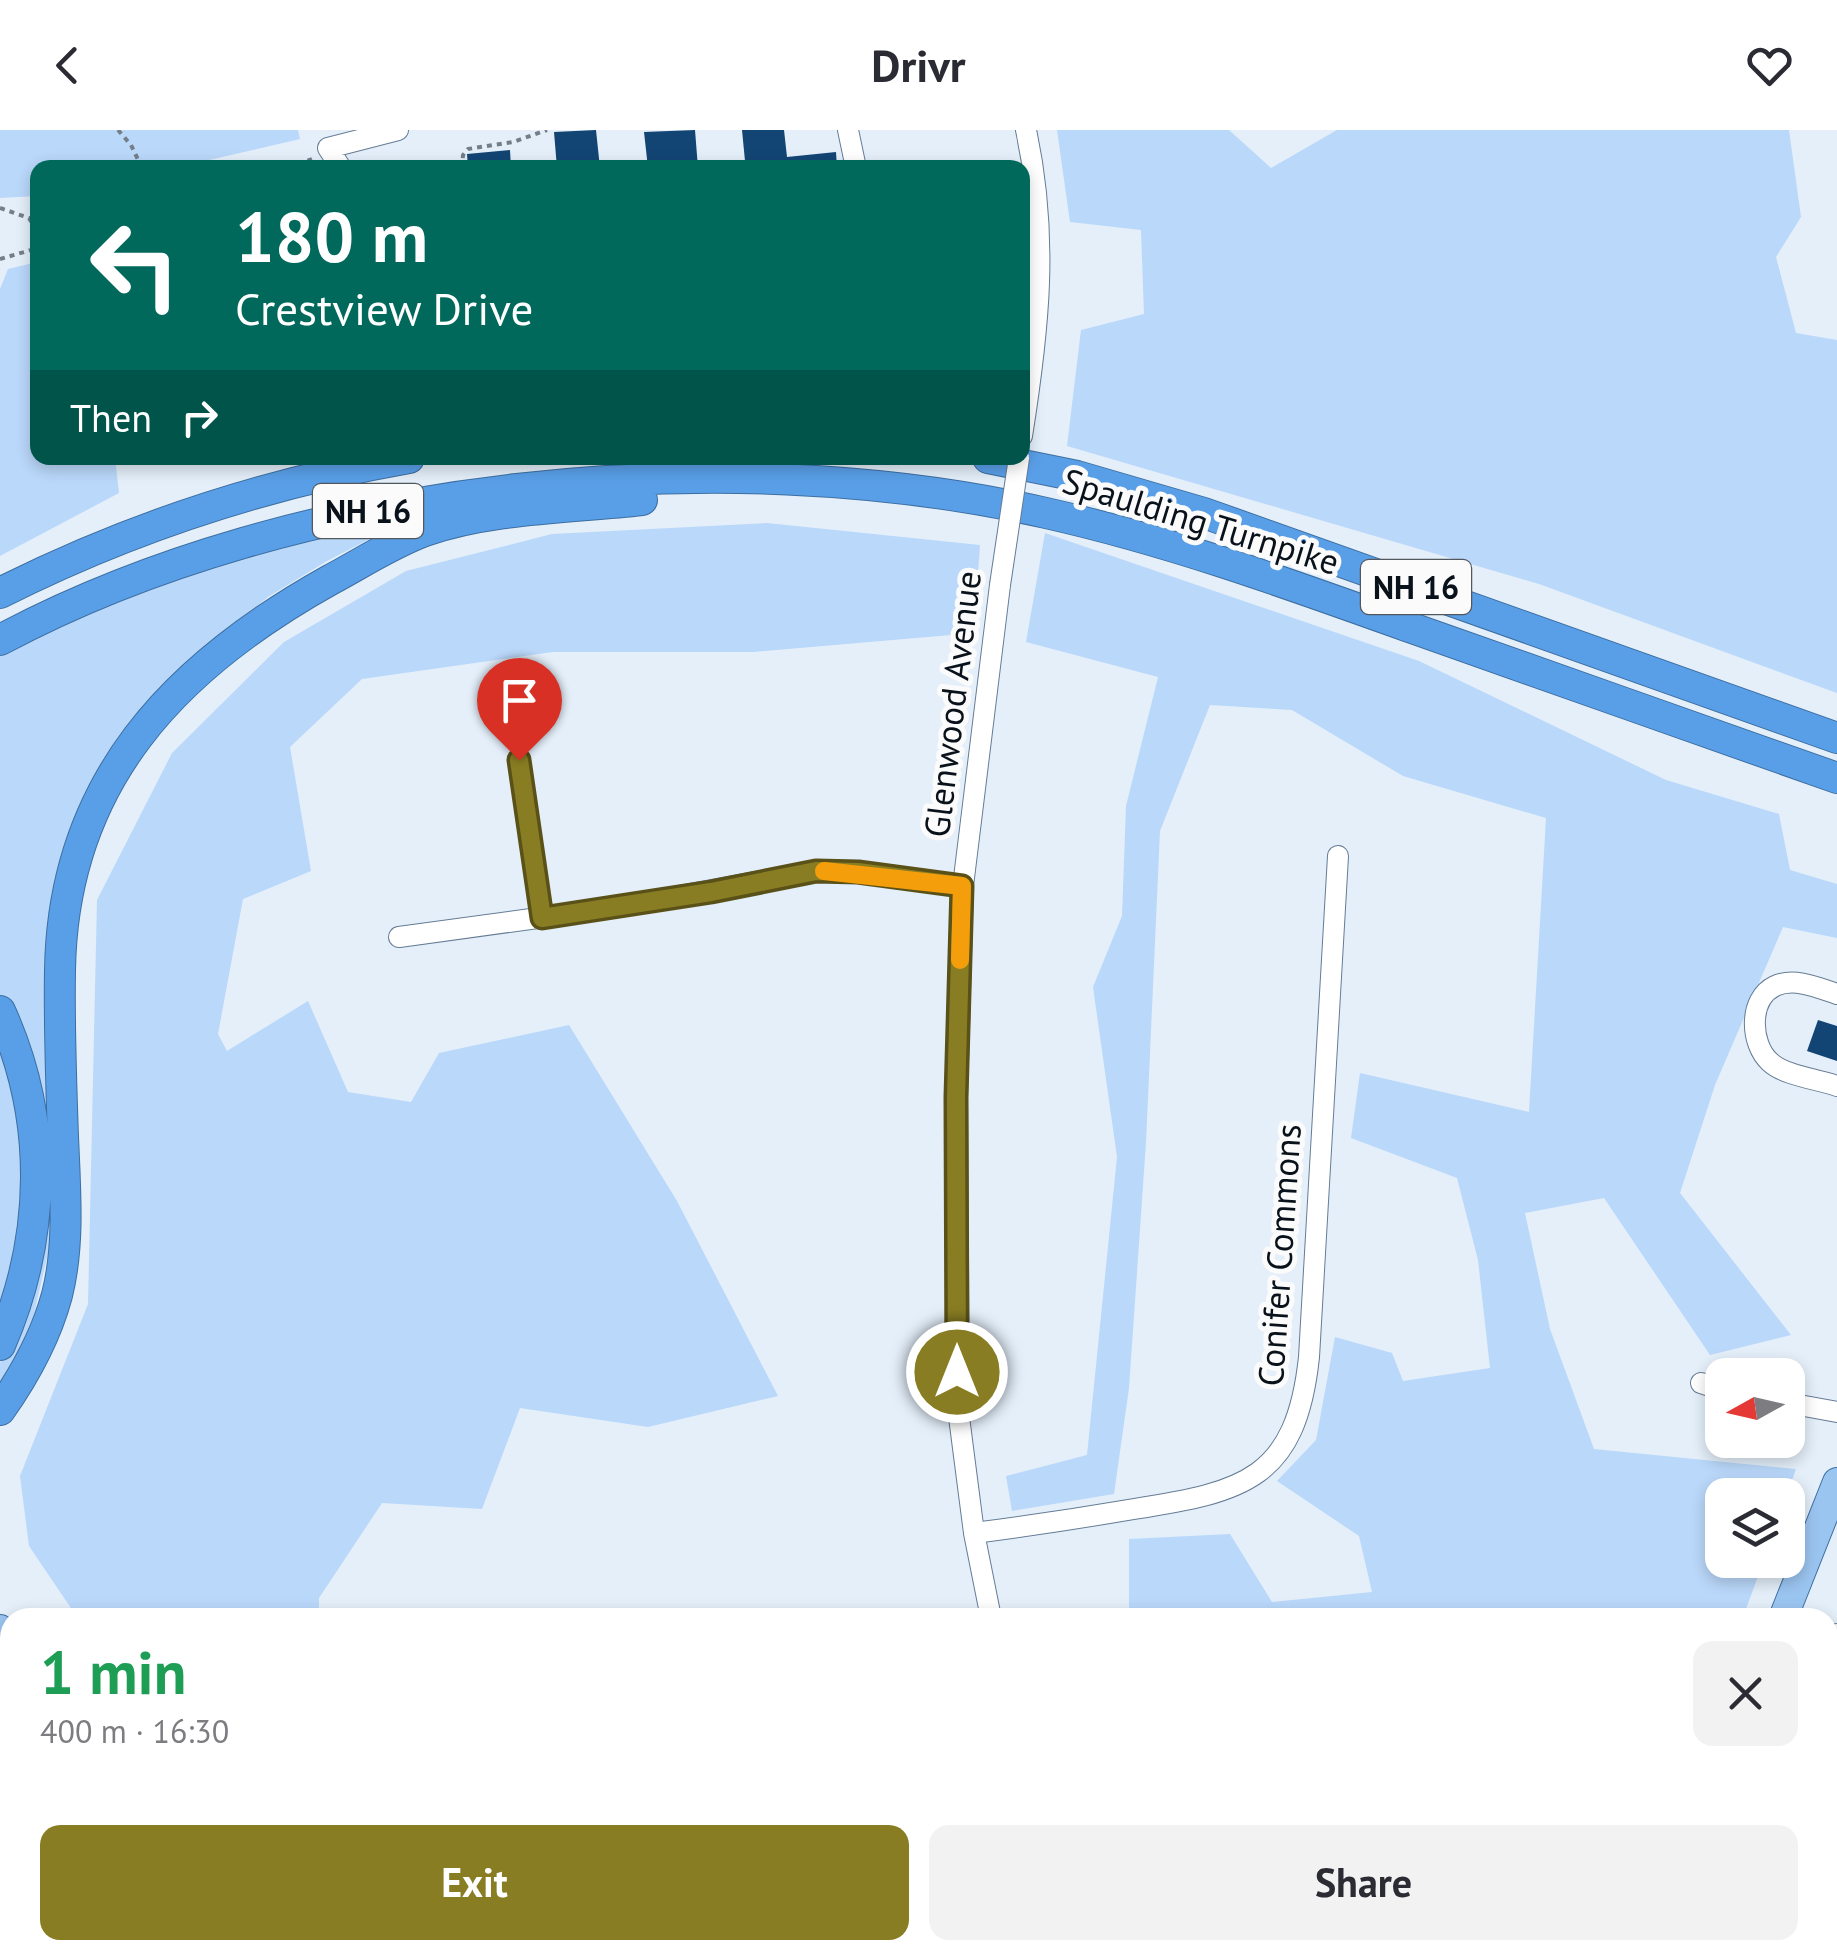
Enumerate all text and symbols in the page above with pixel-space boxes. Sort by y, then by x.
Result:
text: Drivr [871,36,966,94]
icon: back [40,38,95,93]
icon: heart [1742,38,1797,93]
text: 180 m [235,191,428,281]
icon: left [70,200,200,330]
text: Crestview Drive [235,279,533,337]
icon: right [172,390,227,445]
text: Then [70,393,152,442]
street label: Spaulding Turnpike [1057,457,1345,585]
road number: NH 16 [313,484,423,538]
road number: NH 16 [1361,560,1471,614]
street label: Glenwood Avenue [913,568,991,840]
pin [477,658,562,761]
icon: arrive [492,673,547,728]
street label: Conifer Commons [1247,1122,1311,1388]
position arrow [905,1320,1009,1424]
north arrow [1705,1358,1805,1458]
map controls [1705,1358,1805,1578]
button: layers [1705,1478,1805,1578]
text: 1 min [40,1633,186,1711]
button: close [1693,1641,1798,1746]
text: 400 m · 16:30 [40,1710,229,1752]
button: Exit [40,1825,909,1940]
button: Share [929,1825,1798,1940]

